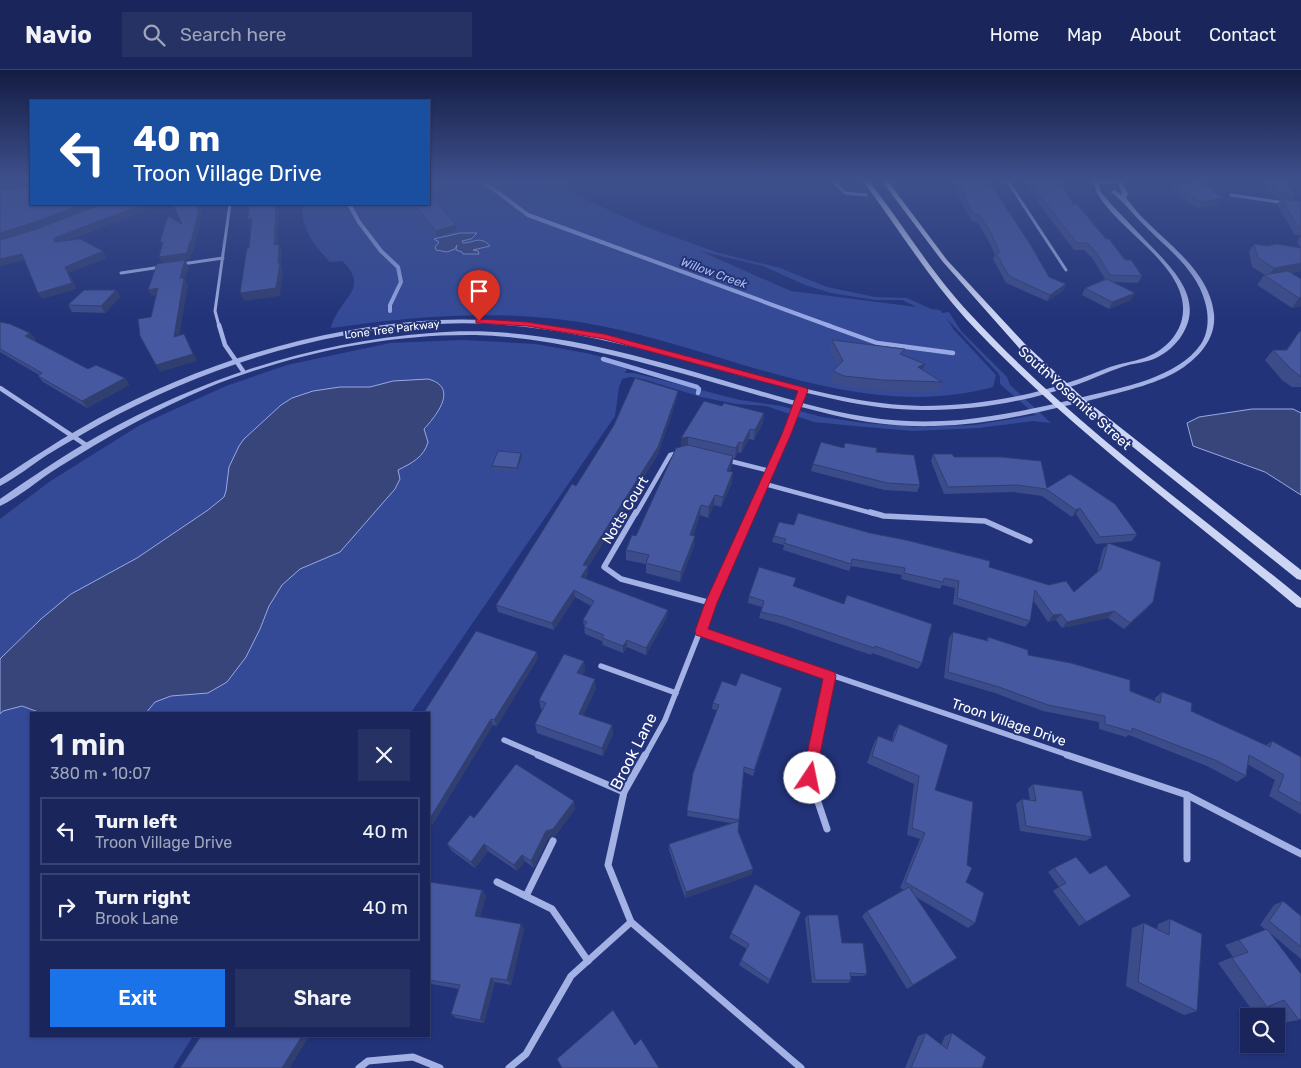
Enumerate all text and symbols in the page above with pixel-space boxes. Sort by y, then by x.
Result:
search box [122,12,472,57]
text: Navio [25,21,92,49]
icon: search [140,21,168,49]
text: Search here [180,23,286,46]
text: Home [990,24,1039,46]
text: Map [1067,24,1102,46]
text: About [1130,24,1181,46]
text: Contact [1209,24,1276,46]
text: 40 m [133,118,220,160]
icon: left [50,120,115,185]
text: Troon Village Drive [133,160,322,187]
water label: Willow Creek [679,255,750,292]
pin [458,270,500,321]
icon: arrive [465,277,493,305]
street label: Lone Tree Parkway [344,317,440,342]
street label: South Yosemite Street [1015,343,1135,454]
street label: Notts Court [599,473,653,547]
street label: Troon Village Drive [949,695,1069,750]
street label: Brook Lane [606,710,661,793]
text: 1 min [50,727,125,763]
button: close [358,729,410,781]
position arrow [783,751,835,803]
text: 380 m · 10:07 [50,764,151,783]
text: Turn left [95,810,177,833]
icon: left [52,817,80,845]
text: 40 m [363,820,408,843]
text: Troon Village Drive [95,833,232,852]
text: Turn right [95,886,190,909]
icon: right [52,893,80,921]
text: 40 m [363,896,408,919]
text: Brook Lane [95,909,179,928]
button: Exit [50,969,225,1027]
button: Share [235,969,410,1027]
map controls [1240,1008,1285,1053]
button: search [1240,1008,1285,1053]

